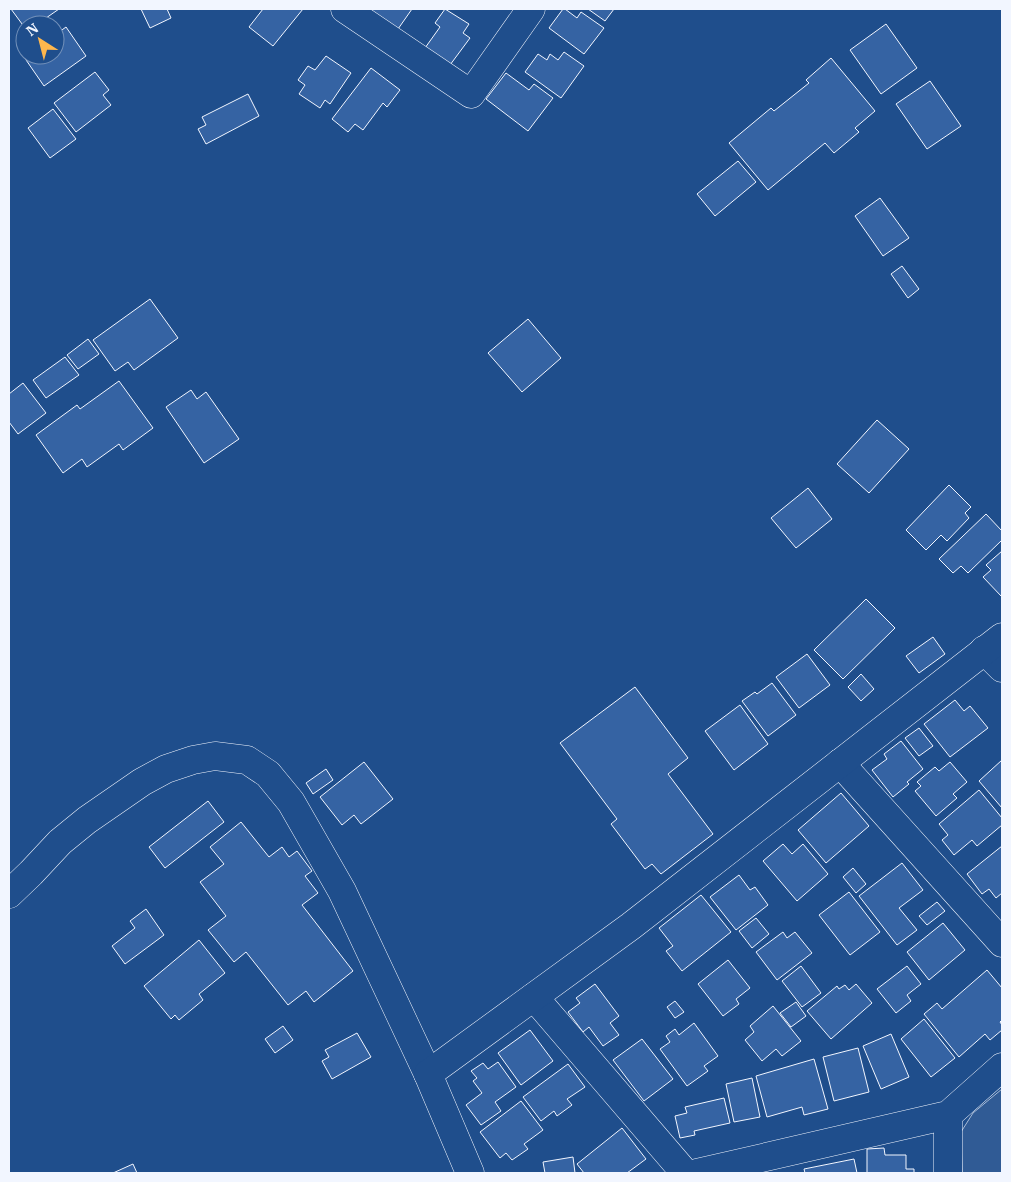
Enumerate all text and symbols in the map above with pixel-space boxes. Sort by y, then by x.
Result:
north arrow [15,15,65,65]
text: N [23,19,42,40]

